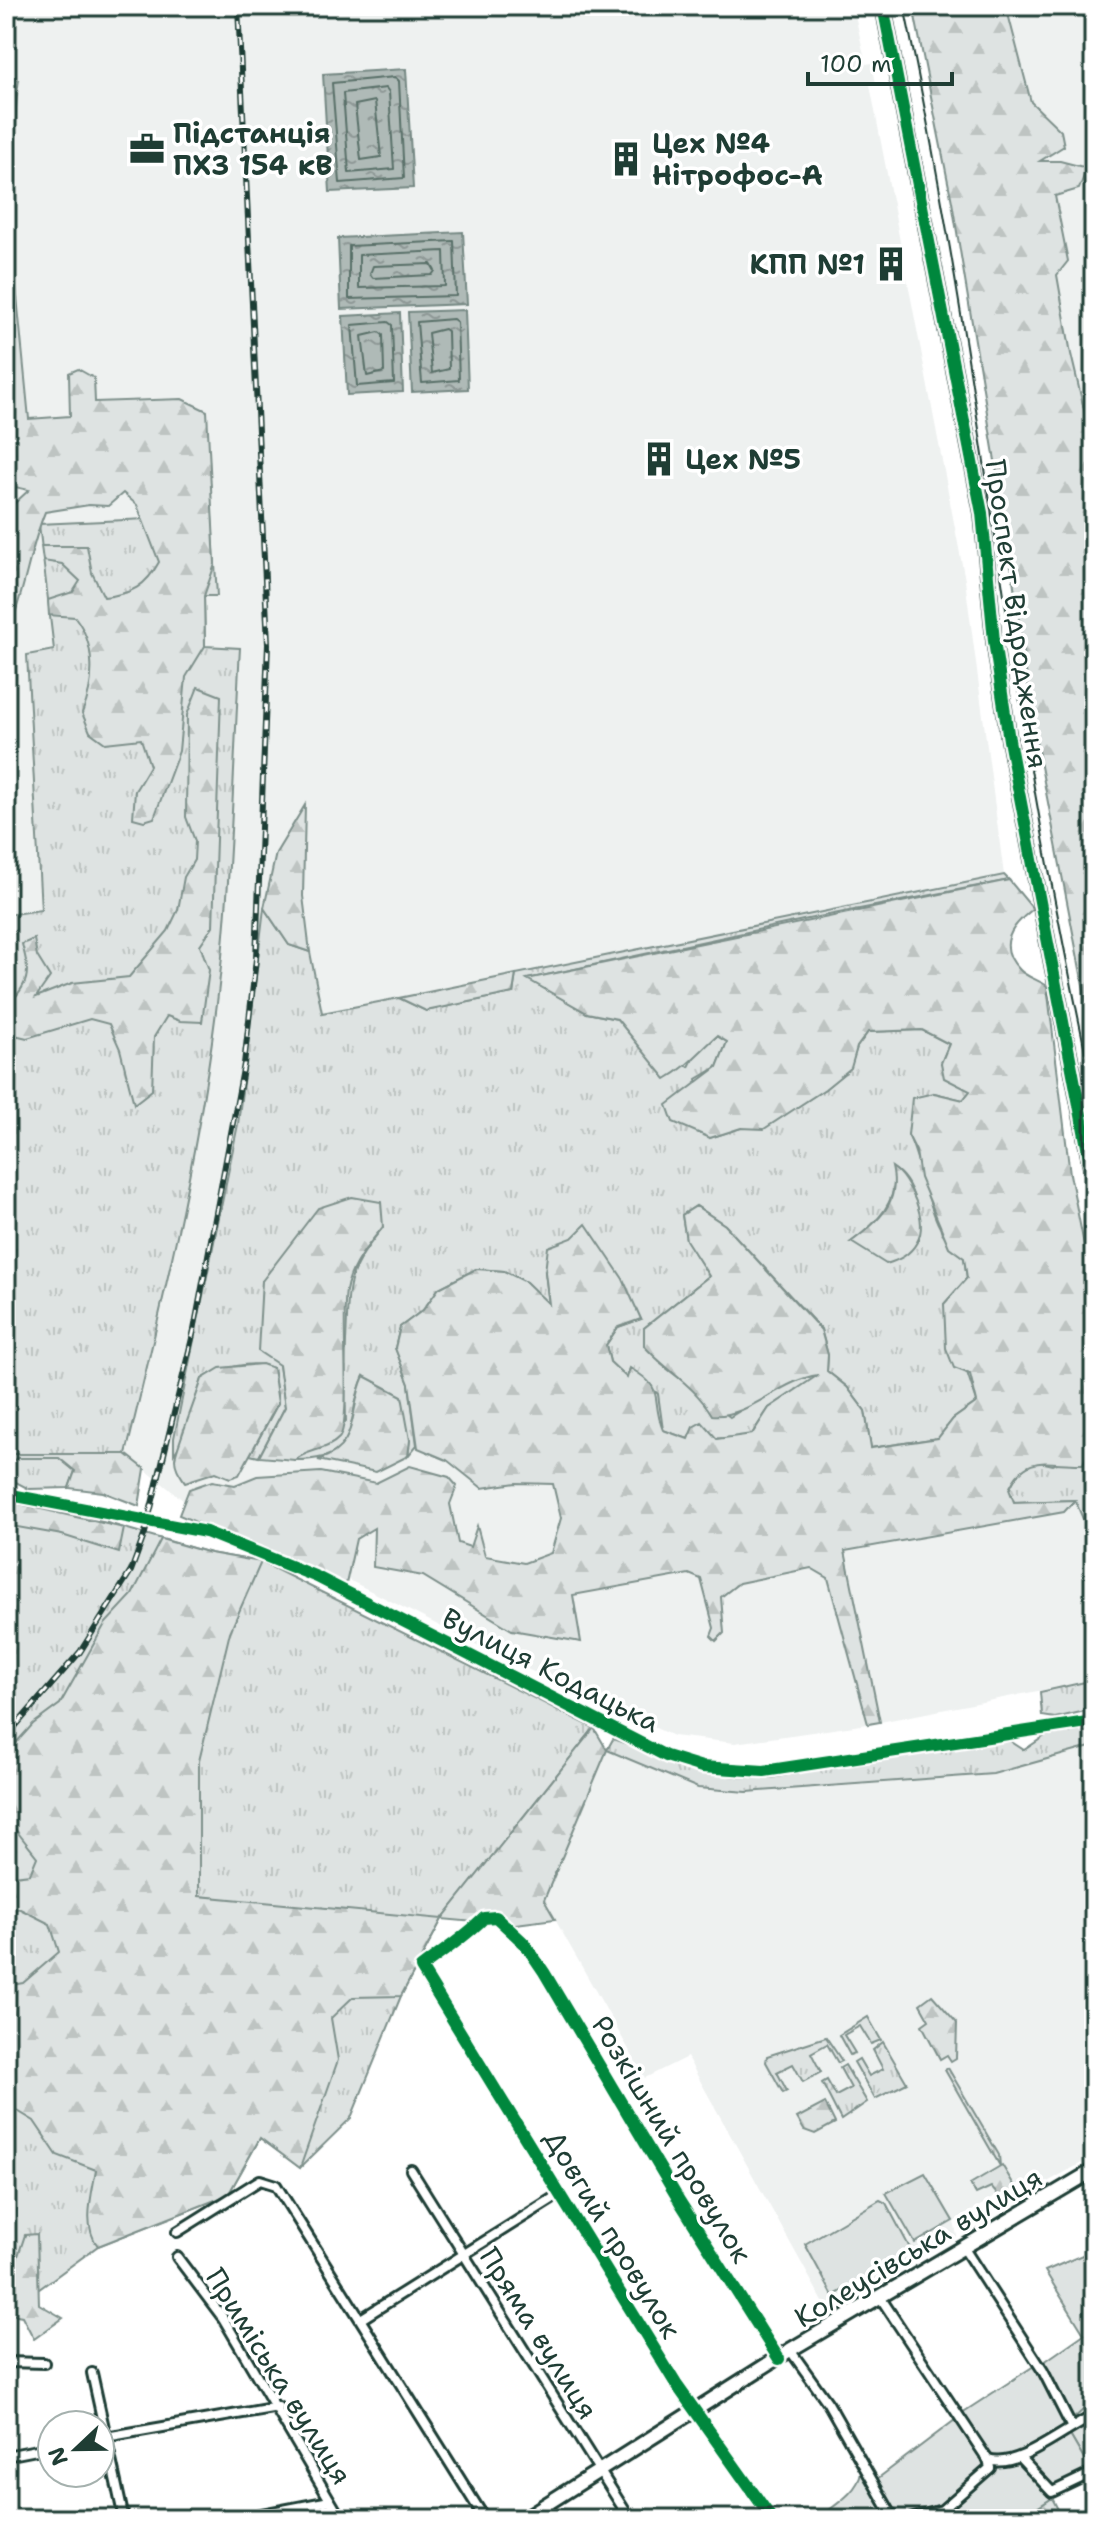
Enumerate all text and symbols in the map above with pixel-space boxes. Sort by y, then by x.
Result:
scale bar [808,36,952,86]
text: 100 m [820,48,892,80]
place label: Підстанція ПХЗ 154 кВ [173,114,333,184]
place label: Цех №4 Нітрофос-А [652,124,823,194]
office icon: Підстанція ПХЗ 154 кВ [128,130,166,168]
building icon: Цех №4 Нітрофос-А [607,140,645,178]
place label: КПП №1 [749,245,865,283]
building icon: КПП №1 [872,245,910,283]
building icon: Цех №5 [640,440,678,478]
place label: Цех №5 [685,440,801,478]
street label: Проспект Відродження [976,457,1058,771]
street label: Вулиця Кодацька [436,1599,666,1741]
street label: Розкішний провулок [583,2008,761,2270]
street label: Довгий провулок [536,2123,690,2346]
street label: Колеусівська вулиця [787,2158,1049,2336]
street label: Пряма вулиця [471,2240,607,2426]
street label: Приміська вулиця [197,2261,361,2491]
north arrow [36,2409,116,2489]
text: N [41,2443,75,2470]

